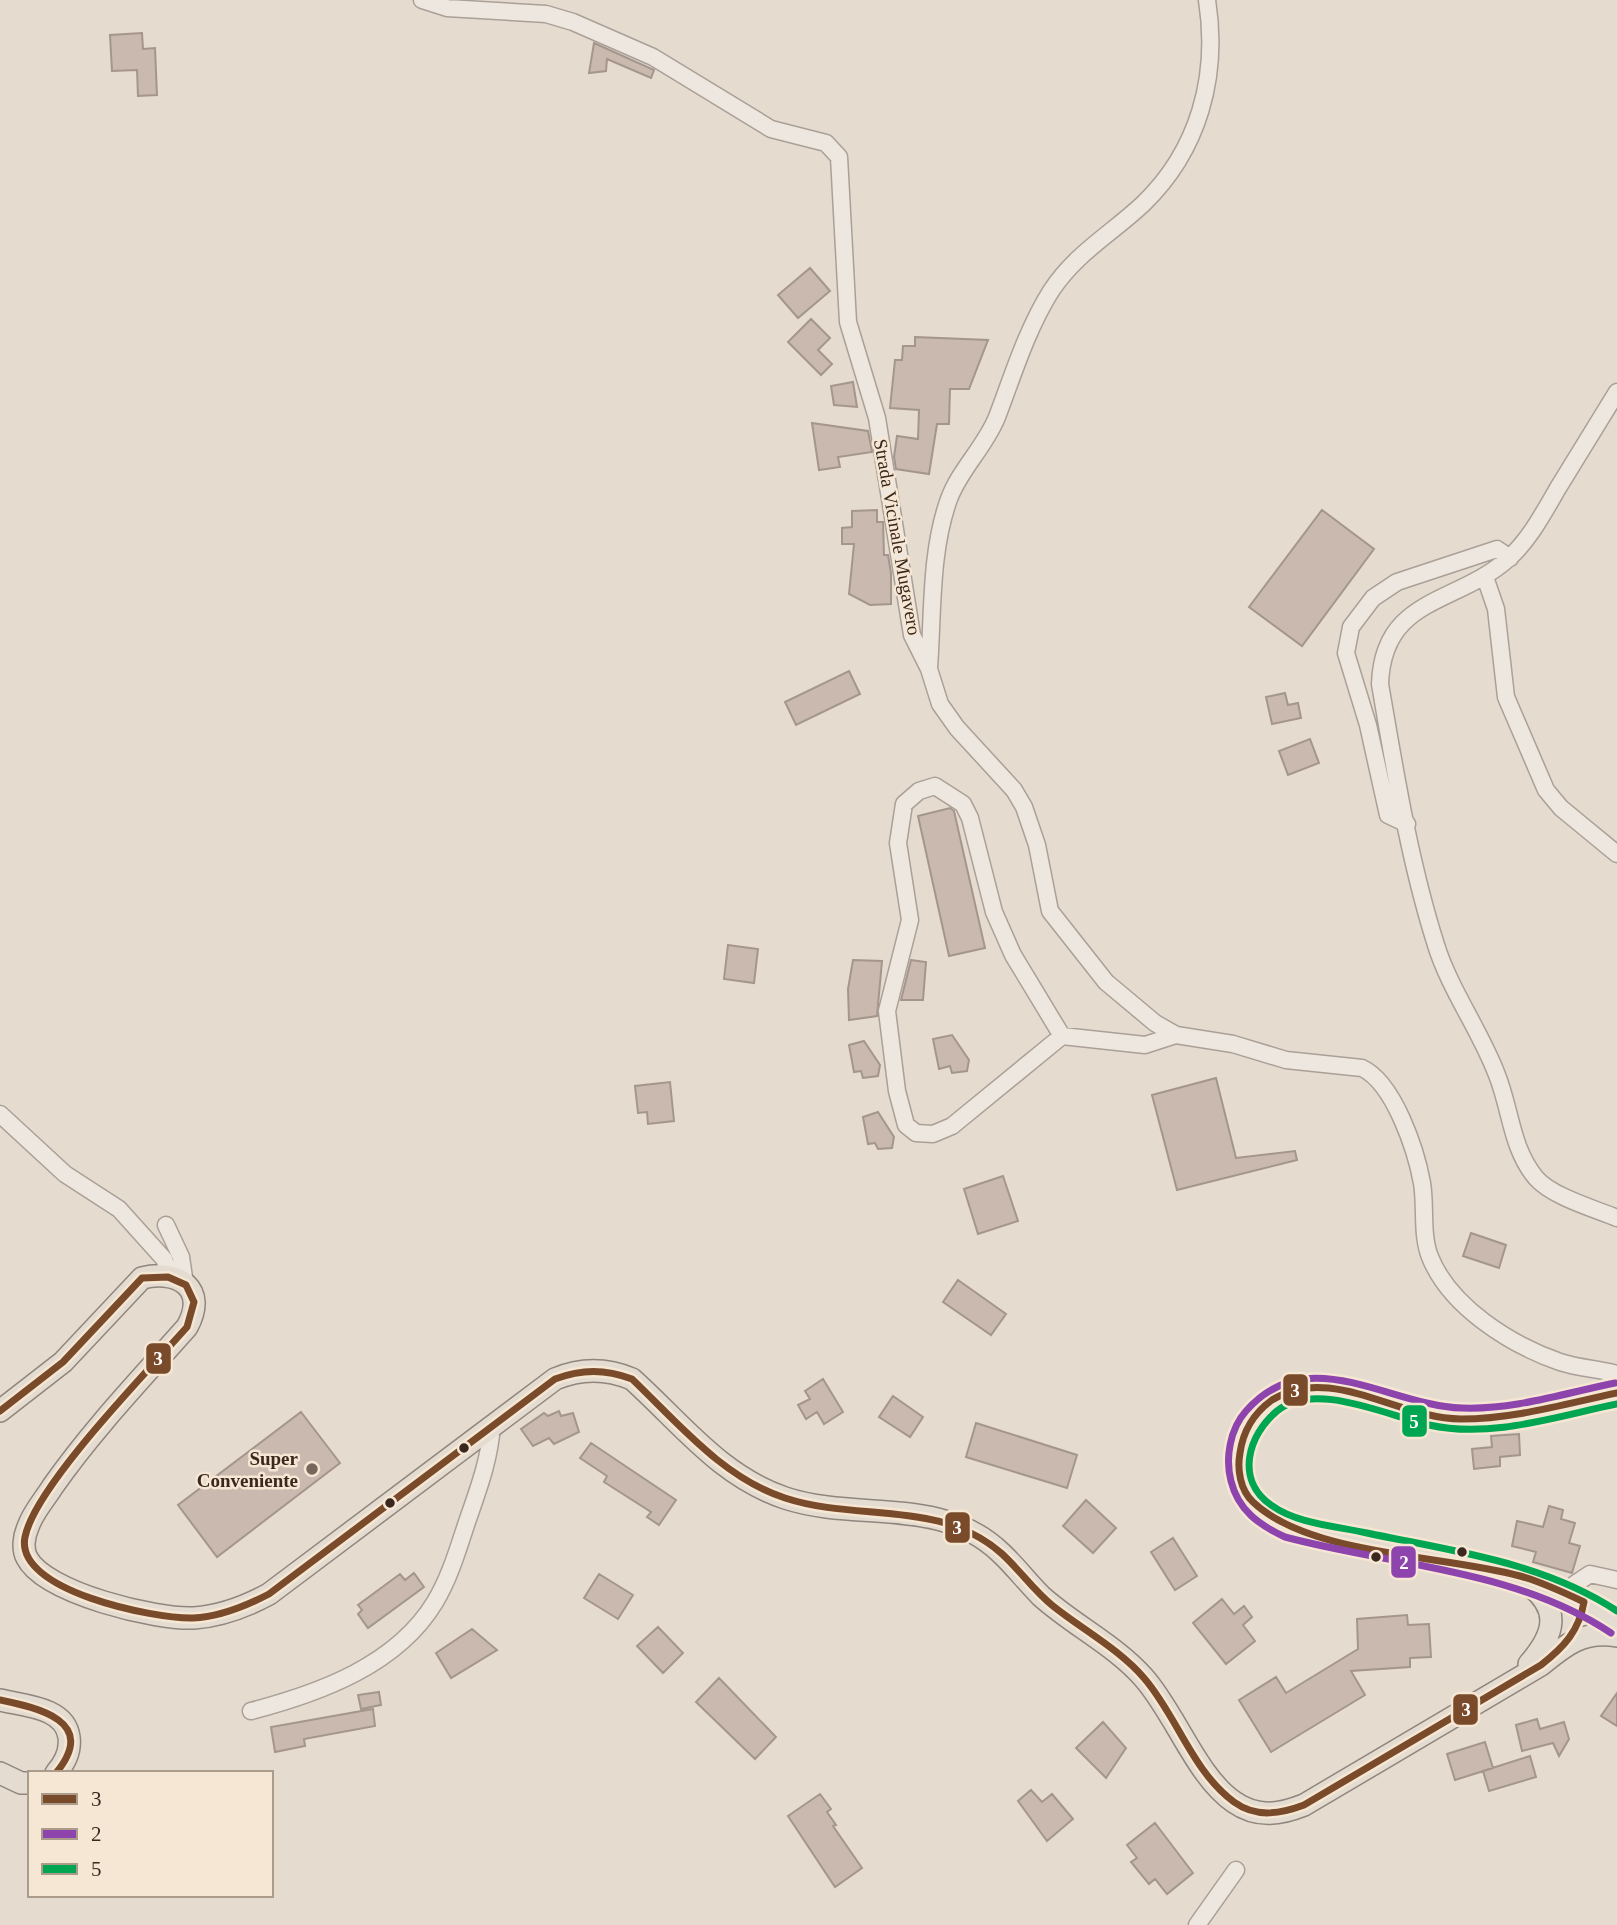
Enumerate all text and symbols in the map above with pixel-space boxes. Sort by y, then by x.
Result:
street label: Strada Vicinale Mugavero [870,437,925,637]
line badge: 3 [145,1342,172,1375]
text: 3 [153,1348,163,1369]
line badge: 3 [1282,1373,1309,1407]
text: 3 [1290,1380,1300,1401]
line badge: 5 [1401,1404,1428,1438]
text: 5 [1409,1411,1419,1432]
unlabelled marker [457,1441,471,1455]
place label: Super Conveniente [197,1448,299,1491]
marker: Super Conveniente [304,1461,320,1477]
unlabelled marker [383,1496,397,1510]
line badge: 3 [944,1511,971,1544]
text: 3 [952,1517,962,1538]
line badge: 2 [1390,1545,1417,1579]
unlabelled marker [1455,1545,1469,1559]
unlabelled marker [1369,1550,1383,1564]
text: 2 [1399,1552,1409,1573]
line badge: 3 [1452,1693,1479,1726]
text: 3 [1461,1699,1471,1720]
legend [28,1771,273,1897]
text: 3 [91,1787,102,1811]
text: 2 [91,1822,102,1846]
text: 5 [91,1857,102,1881]

